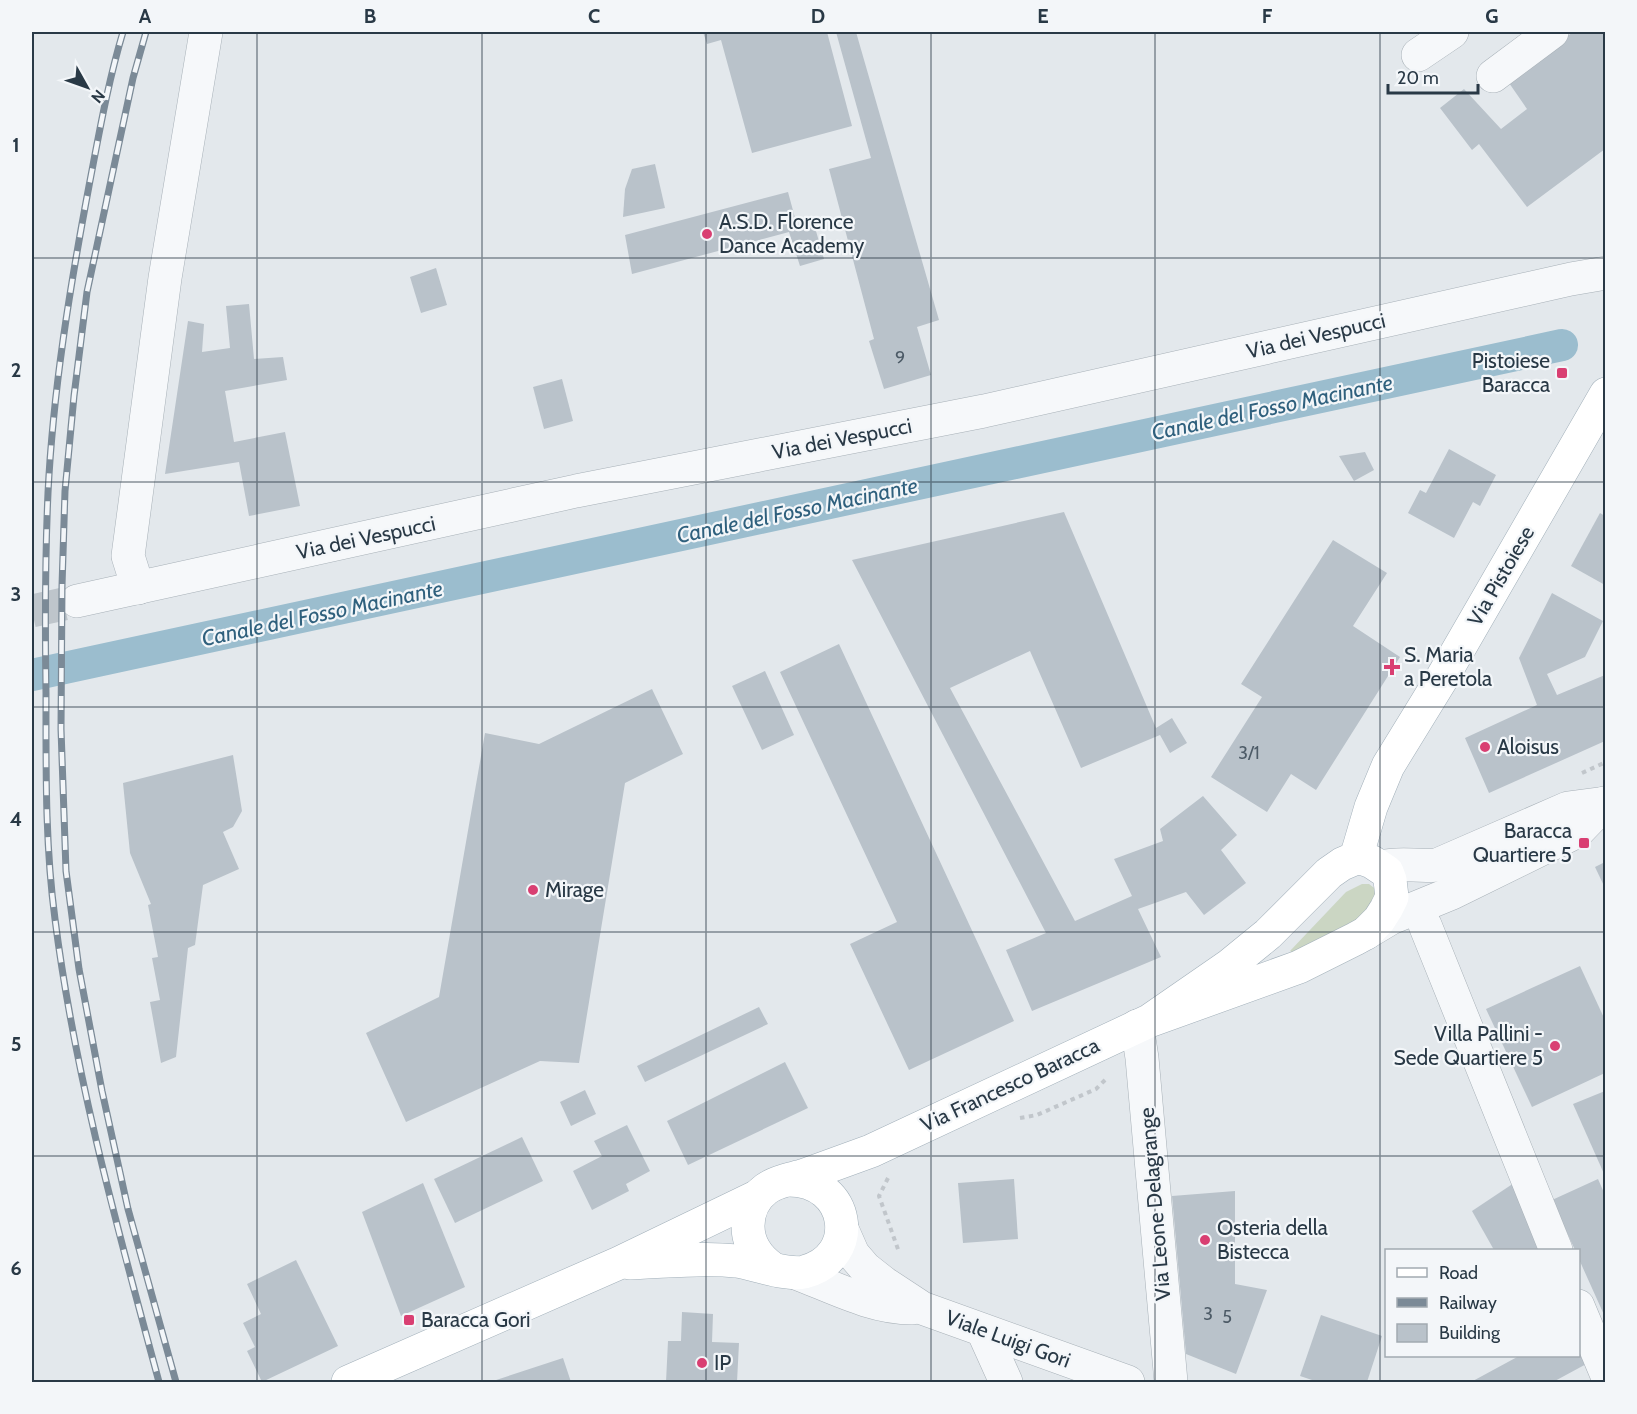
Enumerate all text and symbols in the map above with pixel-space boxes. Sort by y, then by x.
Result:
text: A [139,4,152,28]
text: B [364,4,376,28]
text: C [588,4,600,28]
text: D [811,4,825,28]
text: E [1037,4,1049,28]
text: F [1262,4,1273,28]
text: G [1485,4,1499,28]
north arrow [57,57,117,117]
scale bar [1388,57,1478,95]
text: 20 m [1397,67,1439,89]
text: N [87,86,109,107]
text: 1 [12,133,20,157]
place label: A.S.D. Florence Dance Academy [719,209,865,258]
marker: A.S.D. Florence Dance Academy [700,227,714,241]
street label: Via dei Vespucci [1244,307,1388,364]
house number: 9 [895,347,905,369]
place label: Pistoiese Baracca [1472,348,1550,397]
text: 2 [11,358,21,382]
marker: Pistoiese Baracca [1555,366,1569,380]
water label: Canale del Fosso Macinante [1149,369,1395,446]
street label: Via dei Vespucci [770,413,914,464]
water label: Canale del Fosso Macinante [674,472,920,549]
street label: Via dei Vespucci [294,511,438,564]
street label: Via Pistoiese [1462,521,1539,630]
water label: Canale del Fosso Macinante [199,575,445,652]
text: 3 [11,582,21,606]
place label: S. Maria a Peretola [1404,642,1492,691]
marker: S. Maria a Peretola [1385,660,1399,674]
place label: Aloisus [1497,734,1559,759]
marker: Aloisus [1478,740,1492,754]
house number: 3/1 [1238,742,1260,764]
text: 4 [10,807,22,831]
place label: Baracca Quartiere 5 [1473,818,1572,867]
marker: Baracca Quartiere 5 [1577,836,1591,850]
place label: Mirage [545,877,604,902]
marker: Mirage [526,883,540,897]
place label: Villa Pallini - Sede Quartiere 5 [1394,1021,1543,1070]
text: 5 [11,1032,21,1056]
street label: Via Francesco Baracca [917,1032,1103,1137]
marker: Villa Pallini - Sede Quartiere 5 [1548,1039,1562,1053]
street label: Via Leone Delagrange [1134,1106,1175,1302]
place label: Osteria della Bistecca [1217,1215,1328,1264]
marker: Osteria della Bistecca [1198,1233,1212,1247]
legend [1385,1249,1580,1357]
text: 6 [10,1256,22,1280]
text: Road [1439,1262,1478,1284]
text: Railway [1439,1292,1497,1314]
house number: 3 [1203,1303,1213,1325]
street label: Viale Luigi Gori [942,1304,1074,1373]
house number: 5 [1222,1306,1232,1328]
place label: Baracca Gori [421,1307,531,1332]
marker: Baracca Gori [402,1313,416,1327]
text: Building [1439,1322,1501,1344]
place label: IP [714,1350,731,1375]
marker: IP [695,1356,709,1370]

